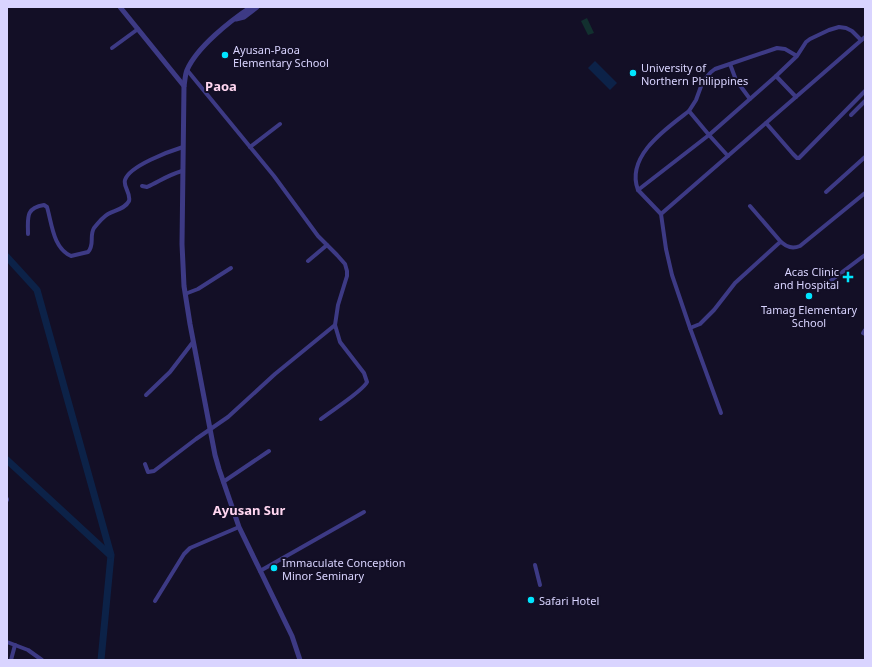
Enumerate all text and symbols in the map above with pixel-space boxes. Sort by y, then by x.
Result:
place label: Ayusan-Paoa Elementary School [233,42,329,70]
marker: Ayusan-Paoa Elementary School [220,50,230,60]
place label: University of Northern Philippines [641,60,748,88]
marker: University of Northern Philippines [628,68,638,78]
district label: Paoa [205,77,237,95]
place label: Acas Clinic and Hospital [774,264,839,292]
marker: Acas Clinic and Hospital [842,271,854,283]
marker: Tamag Elementary School [804,291,814,301]
place label: Tamag Elementary School [761,302,858,330]
district label: Ayusan Sur [213,501,285,519]
place label: Immaculate Conception Minor Seminary [282,555,406,583]
marker: Immaculate Conception Minor Seminary [269,563,279,573]
place label: Safari Hotel [539,593,599,608]
marker: Safari Hotel [526,595,536,605]

